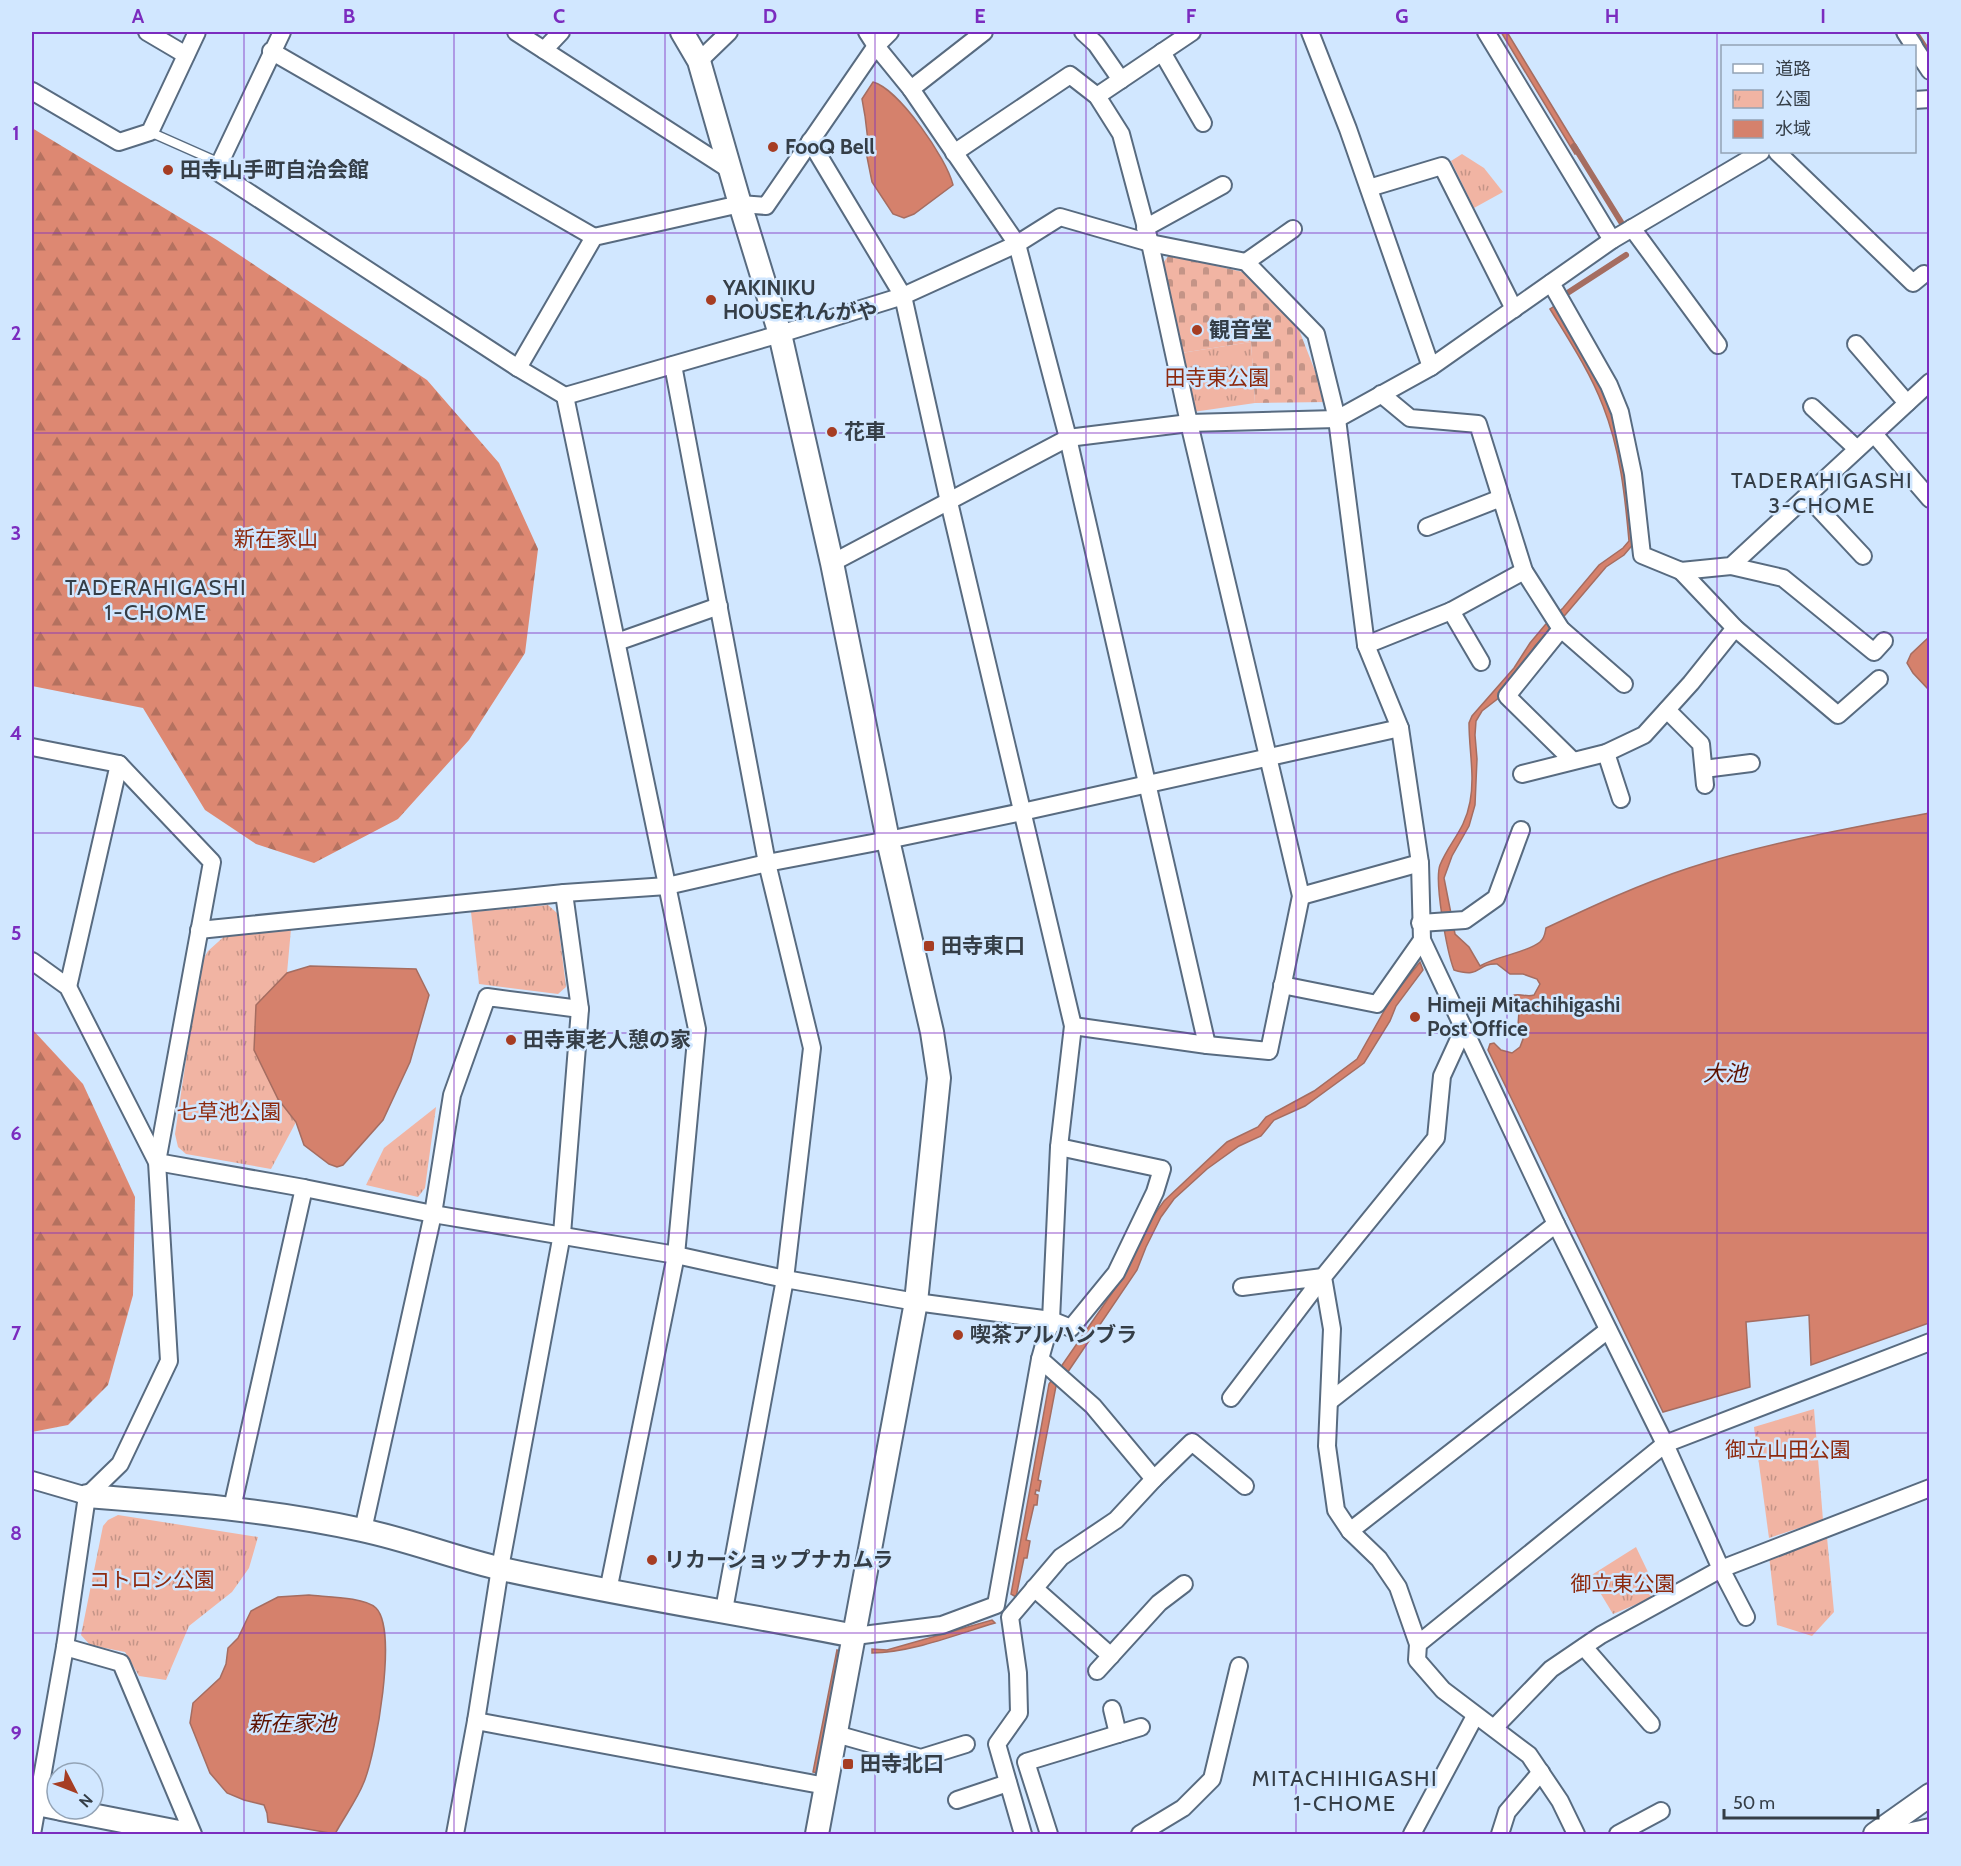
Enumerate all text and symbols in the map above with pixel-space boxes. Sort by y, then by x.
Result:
text: A [132,4,145,28]
text: B [343,4,355,28]
text: C [553,4,565,28]
text: D [763,4,777,28]
text: E [974,4,986,28]
text: F [1186,4,1197,28]
text: G [1395,4,1409,28]
text: H [1605,4,1619,28]
text: I [1820,4,1826,28]
legend [1721,45,1916,153]
text: 道路 [1775,58,1811,80]
text: 公園 [1775,88,1811,110]
text: 水域 [1775,118,1811,140]
text: 1 [12,121,20,145]
place label: FooQ Bell [785,134,875,159]
marker: FooQ Bell [766,140,780,154]
place label: 田寺山手町自治会館 [180,157,369,182]
marker: 田寺山手町自治会館 [161,163,175,177]
place label: YAKINIKU HOUSEれんがや [722,275,877,324]
marker: YAKINIKU HOUSEれんがや [704,293,718,307]
place label: 観音堂 [1209,317,1272,342]
text: 2 [11,321,21,345]
marker: 観音堂 [1190,323,1204,337]
park label: 田寺東公園 [1165,365,1270,390]
place label: 花車 [844,419,886,444]
marker: 花車 [825,425,839,439]
district label: TADERAHIGASHI 3-CHOME [1731,467,1913,519]
text: 3 [11,521,21,545]
park label: 新在家山 [234,526,318,551]
district label: TADERAHIGASHI 1-CHOME [65,574,247,626]
text: 4 [10,721,22,745]
text: 5 [11,921,21,945]
place label: 田寺東口 [941,933,1025,958]
marker: 田寺東口 [922,939,936,953]
place label: Himeji Mitachihigashi Post Office [1427,992,1620,1041]
marker: Himeji Mitachihigashi Post Office [1408,1010,1422,1024]
place label: 田寺東老人憩の家 [523,1027,691,1052]
marker: 田寺東老人憩の家 [504,1033,518,1047]
water label: 大池 [1703,1060,1749,1087]
park label: 七草池公園 [177,1099,282,1124]
text: 6 [10,1121,22,1145]
text: 7 [11,1321,22,1345]
place label: 喫茶アルハンブラ [970,1322,1137,1347]
marker: 喫茶アルハンブラ [951,1328,965,1342]
park label: 御立山田公園 [1725,1437,1851,1462]
text: 8 [10,1521,22,1545]
place label: リカーショップナカムラ [664,1547,894,1572]
marker: リカーショップナカムラ [645,1553,659,1567]
park label: コトロシ公園 [89,1567,215,1592]
park label: 御立東公園 [1571,1571,1676,1596]
water label: 新在家池 [248,1710,338,1737]
text: 9 [10,1721,22,1745]
place label: 田寺北口 [860,1751,944,1776]
marker: 田寺北口 [841,1757,855,1771]
north arrow [45,1761,105,1821]
district label: MITACHIHIGASHI 1-CHOME [1252,1765,1438,1817]
scale bar [1724,1782,1878,1820]
text: N [75,1790,97,1811]
text: 50 m [1733,1792,1775,1814]

